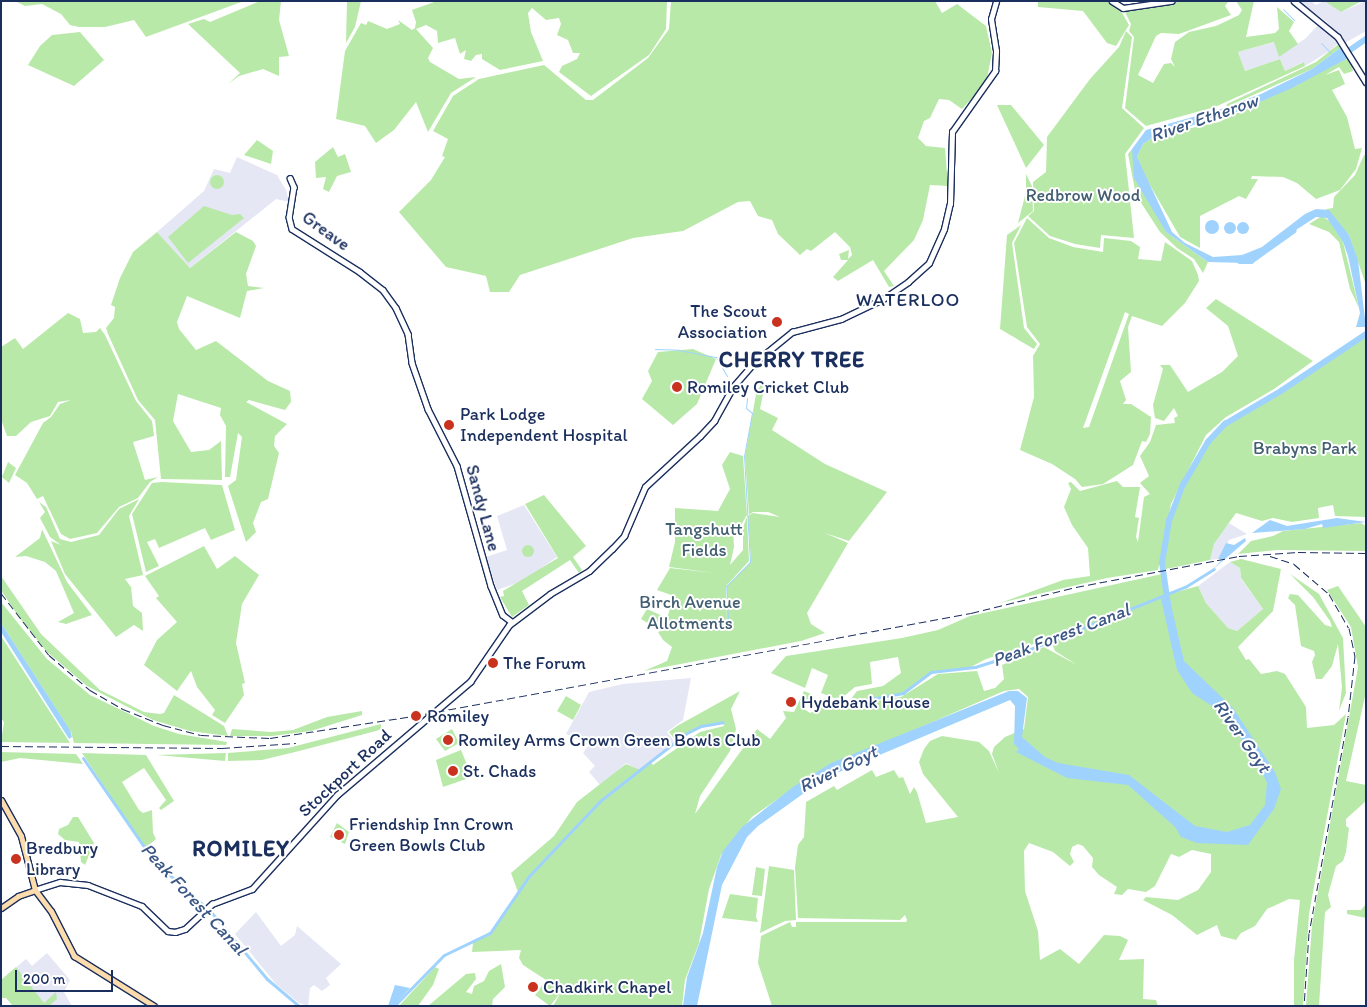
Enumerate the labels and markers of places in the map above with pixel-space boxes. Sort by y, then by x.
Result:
place label: The Scout Association [678,301,767,344]
marker: The Scout Association [771,316,783,328]
place label: Romiley Cricket Club [687,376,849,398]
marker: Romiley Cricket Club [671,381,683,393]
place label: Park Lodge Independent Hospital [460,404,627,446]
marker: Park Lodge Independent Hospital [442,418,456,432]
place label: The Forum [503,652,585,674]
marker: The Forum [487,657,499,669]
place label: Hydebank House [801,691,930,713]
marker: Hydebank House [785,696,797,708]
place label: Romiley [427,705,489,727]
marker: Romiley [409,709,423,723]
place label: Romiley Arms Crown Green Bowls Club [458,729,760,751]
marker: Romiley Arms Crown Green Bowls Club [442,734,454,746]
place label: St. Chads [463,760,537,782]
marker: St. Chads [447,765,459,777]
place label: Friendship Inn Crown Green Bowls Club [349,814,514,856]
marker: Friendship Inn Crown Green Bowls Club [333,829,345,841]
place label: Bredbury Library [26,838,98,881]
marker: Bredbury Library [10,853,22,865]
place label: Chadkirk Chapel [543,976,671,998]
marker: Chadkirk Chapel [527,981,539,993]

